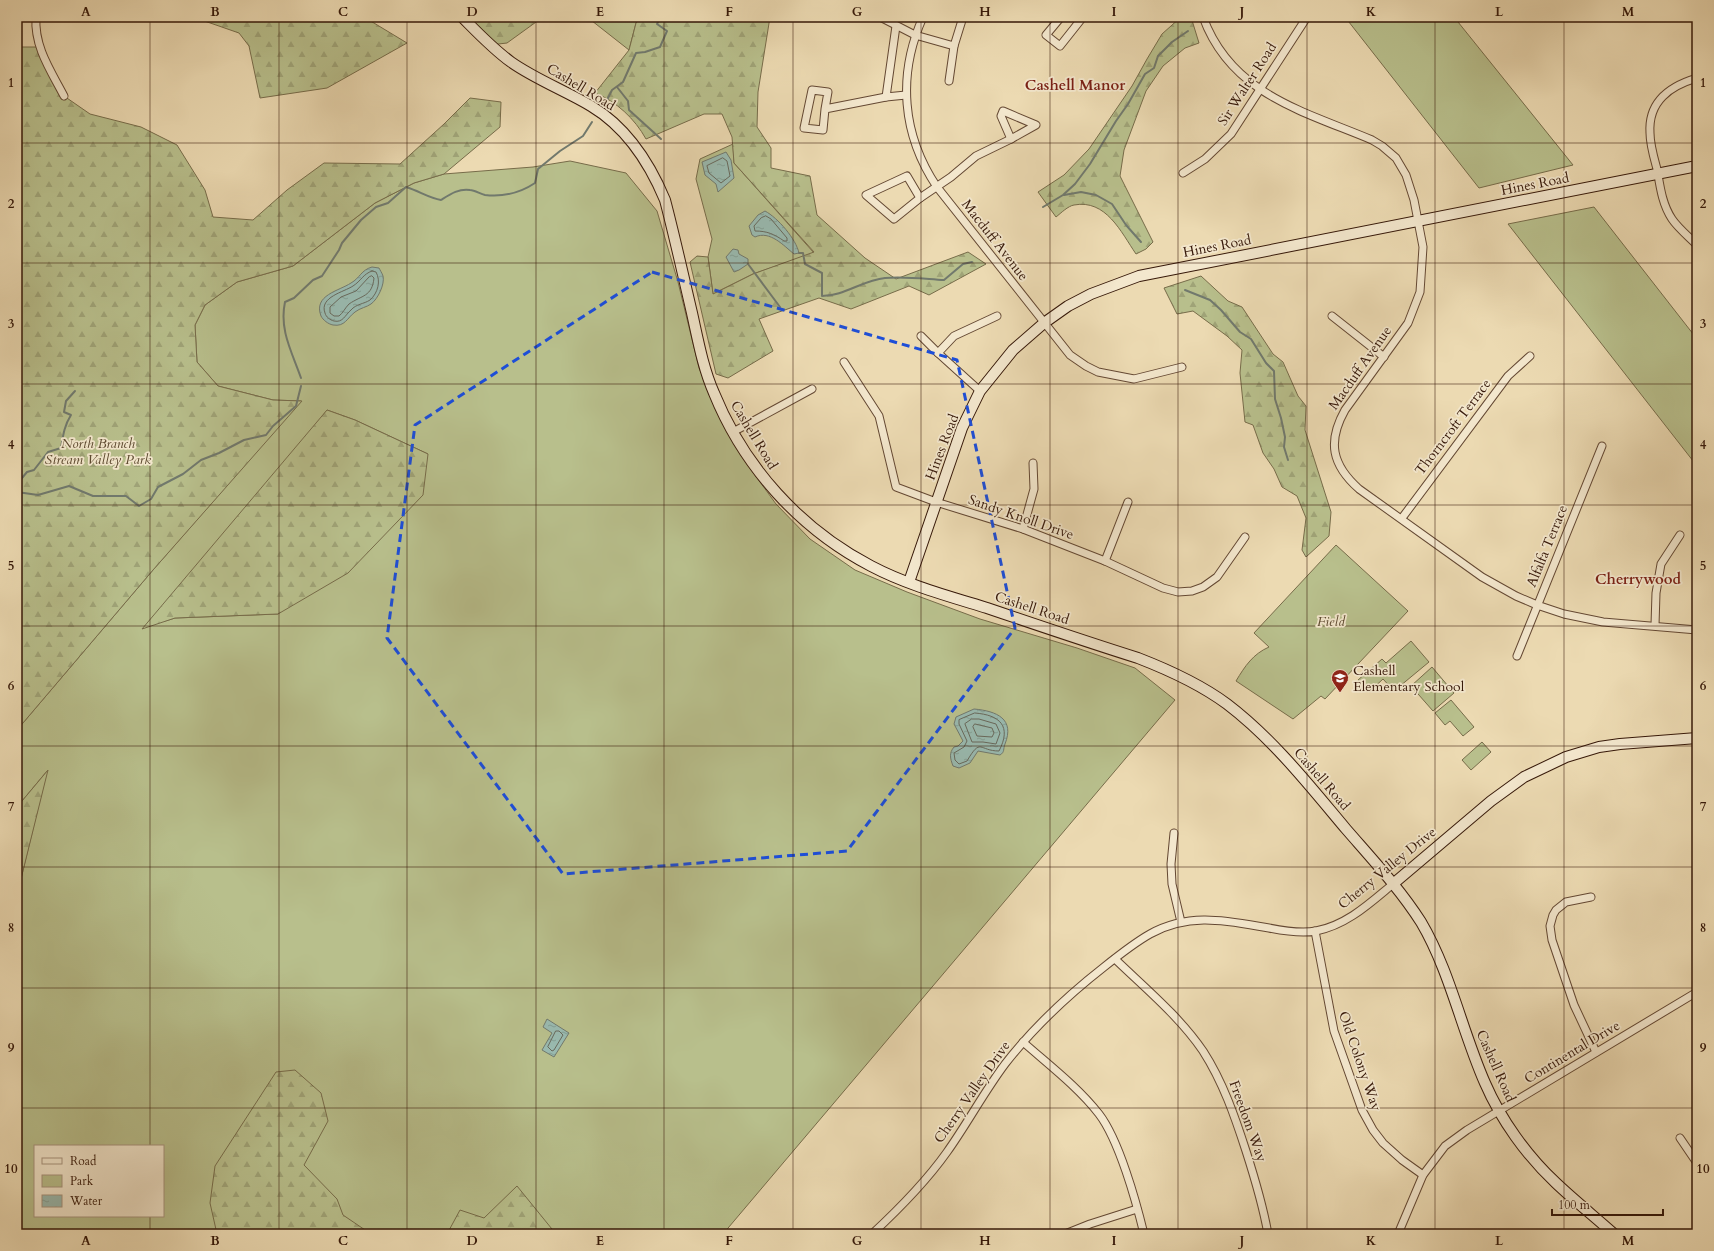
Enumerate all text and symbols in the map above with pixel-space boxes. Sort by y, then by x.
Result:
text: A [81,3,91,21]
text: B [210,3,220,21]
text: C [338,3,348,21]
text: D [466,3,478,21]
text: E [596,3,604,21]
text: F [725,3,733,21]
text: G [852,3,863,21]
text: H [979,3,991,21]
text: I [1111,3,1117,21]
text: J [1238,3,1245,21]
text: K [1366,3,1377,21]
text: L [1495,3,1504,21]
text: M [1622,3,1635,21]
street label: Sir Walter Road [1213,38,1281,129]
street label: Cashell Road [543,59,619,115]
text: 1 [8,74,14,92]
text: 1 [1700,74,1706,92]
district label: Cashell Manor [1025,75,1126,95]
street label: Hines Road [1499,168,1571,200]
text: 2 [8,195,15,213]
street label: Macduff Avenue [957,195,1033,285]
text: 2 [1700,195,1707,213]
street label: Hines Road [1181,230,1253,262]
text: 3 [8,315,15,333]
text: 3 [1700,315,1707,333]
street label: Macduff Avenue [1324,322,1396,414]
street label: Thorncroft Terrace [1411,375,1495,479]
street label: Cashell Road [726,397,782,473]
street label: Hines Road [921,411,963,483]
park label: North Branch Stream Valley Park [45,434,151,469]
text: 4 [8,436,15,454]
text: 4 [1700,436,1707,454]
street label: Sandy Knoll Drive [966,490,1076,544]
street label: Alfalfa Terrace [1522,502,1572,590]
text: 5 [8,557,14,575]
text: 5 [1700,557,1706,575]
district label: Cherrywood [1595,569,1682,589]
street label: Cashell Road [992,587,1072,629]
park label: Field [1317,612,1346,631]
place label: Cashell Elementary School [1353,661,1465,696]
school or university icon: Cashell Elementary School [1330,668,1350,693]
text: 6 [8,677,15,695]
text: 6 [1700,677,1707,695]
street label: Cashell Road [1290,744,1355,815]
text: 7 [8,798,15,816]
text: 7 [1700,798,1707,816]
street label: Cherry Valley Drive [1334,823,1440,913]
text: 8 [8,919,14,937]
text: 8 [1700,919,1706,937]
street label: Old Colony Way [1334,1009,1386,1114]
street label: Continental Drive [1521,1016,1623,1088]
street label: Cashell Road [1472,1027,1521,1106]
street label: Cherry Valley Drive [930,1037,1014,1147]
text: 9 [8,1039,15,1057]
text: 9 [1700,1039,1707,1057]
street label: Freedom Way [1224,1078,1272,1165]
legend [34,1145,164,1217]
text: Road [70,1153,97,1169]
text: 10 [4,1160,18,1178]
text: 10 [1696,1160,1710,1178]
text: Park [70,1173,94,1189]
scale bar [1552,1191,1663,1217]
text: Water [69,1193,103,1209]
text: 100 m [1558,1197,1591,1213]
text: A [81,1232,91,1250]
text: B [210,1232,220,1250]
text: C [338,1232,348,1250]
text: D [466,1232,478,1250]
text: E [596,1232,604,1250]
text: F [725,1232,733,1250]
text: G [852,1232,863,1250]
text: H [979,1232,991,1250]
text: I [1111,1232,1117,1250]
text: J [1238,1232,1245,1250]
text: K [1366,1232,1377,1250]
text: L [1495,1232,1504,1250]
text: M [1622,1232,1635,1250]

